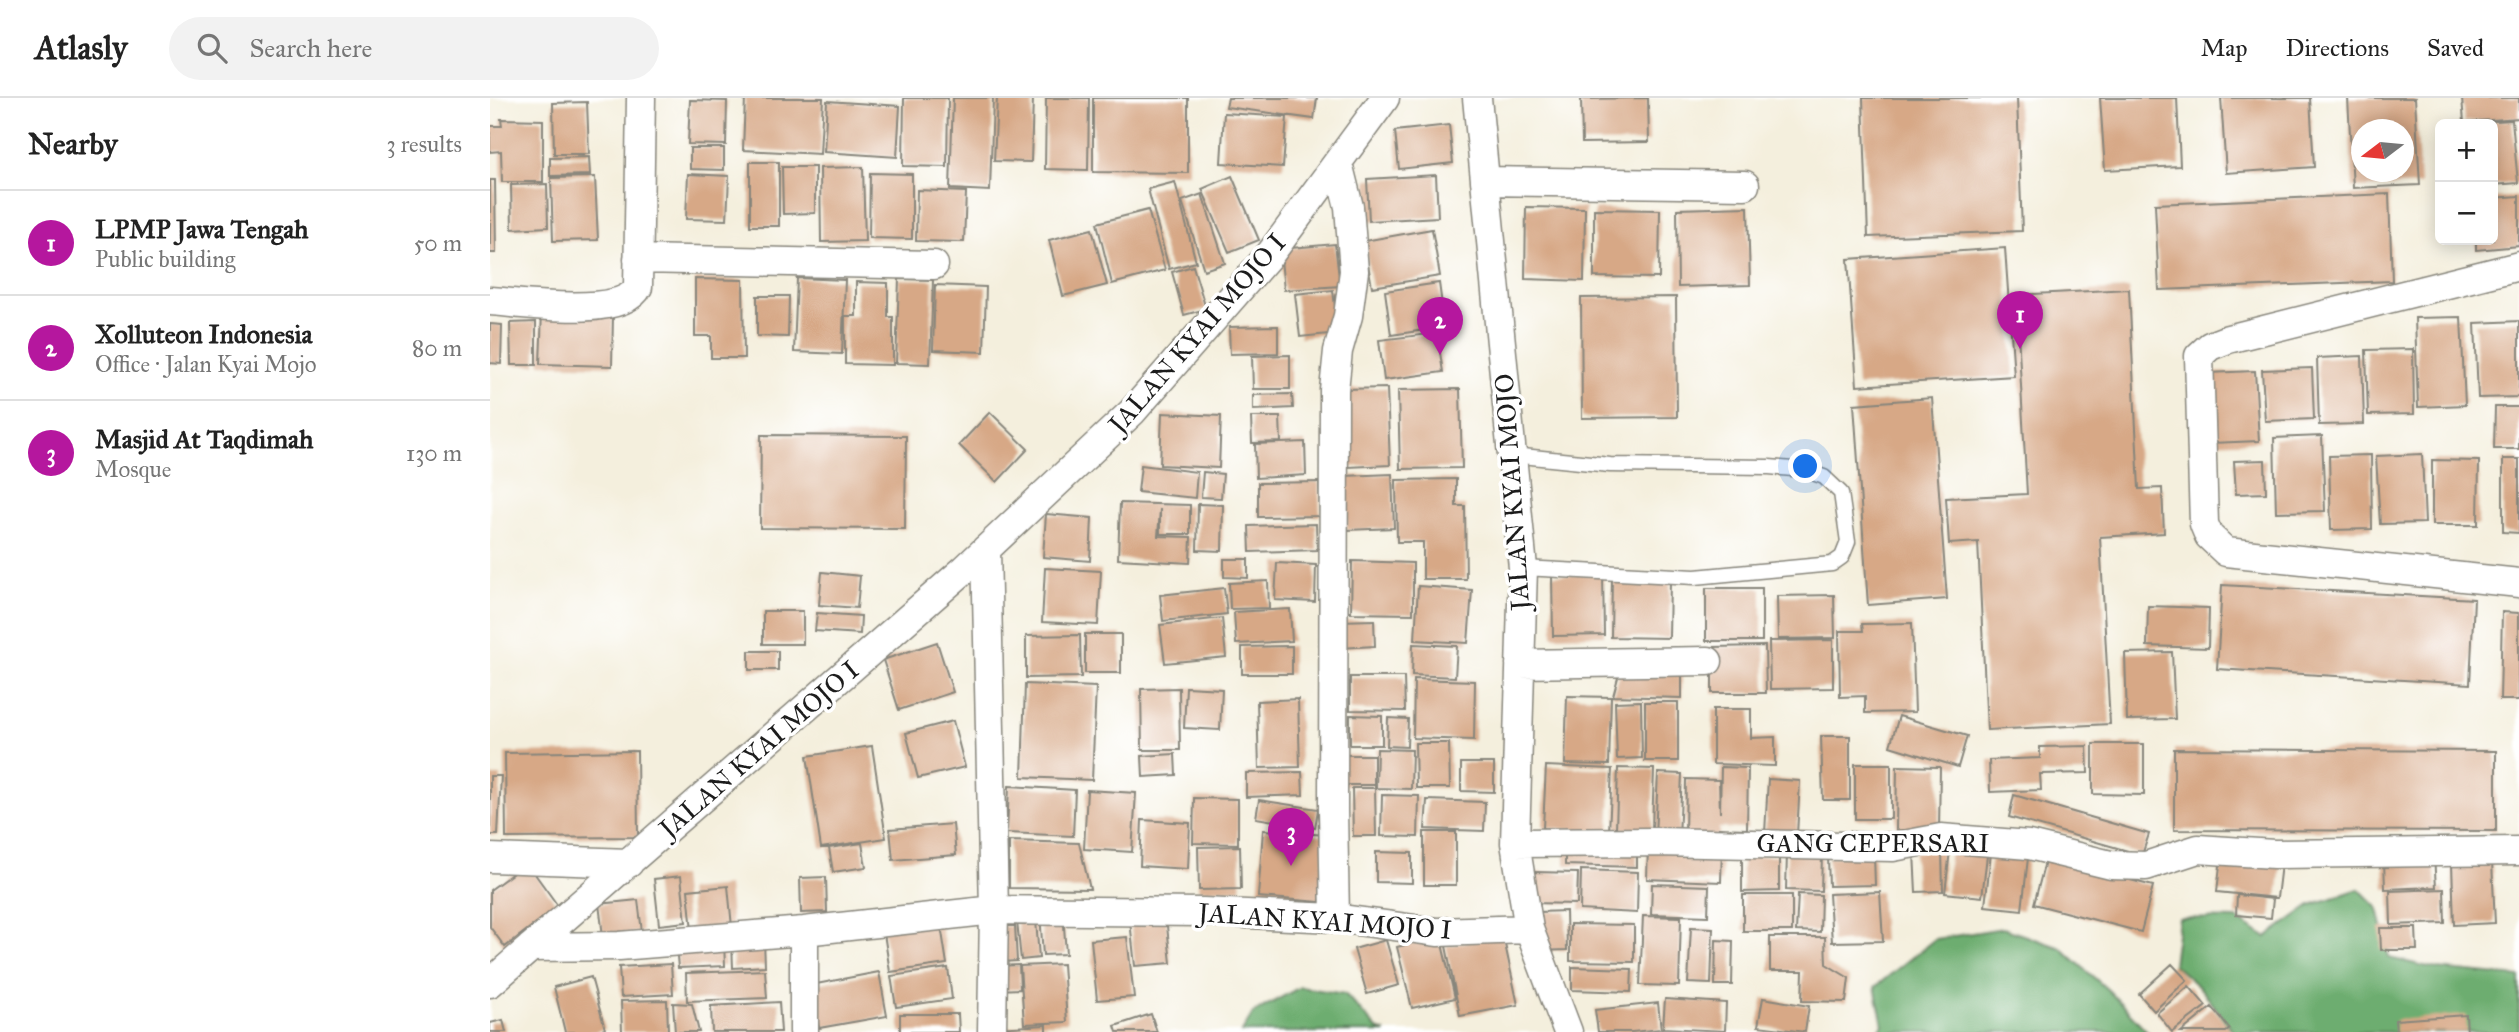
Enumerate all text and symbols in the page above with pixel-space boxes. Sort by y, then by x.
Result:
search box [169,17,659,80]
text: Atlasly [35,28,127,68]
icon: search [193,29,231,67]
text: Search here [249,32,372,64]
text: Map [2201,33,2248,63]
text: Directions [2286,33,2389,63]
text: Saved [2427,33,2484,63]
north arrow [2351,119,2414,182]
map controls [2435,119,2498,245]
button: + [2435,119,2498,182]
text: Nearby [28,126,118,162]
text: 3 results [386,130,462,158]
button: − [2435,182,2498,245]
text: LPMP Jawa Tengah [95,213,309,245]
street label: JALAN KYAI MOJO I [1100,227,1292,442]
text: 1 [46,229,56,257]
text: 50 m [414,229,462,257]
text: Public building [95,245,235,273]
pin: 1 [1997,291,2043,349]
pin: 2 [1417,297,1463,355]
text: Xolluteon Indonesia [95,318,313,350]
text: 2 [45,334,57,362]
text: 80 m [412,334,462,362]
text: Office · Jalan Kyai Mojo [95,350,317,378]
street label: JALAN KYAI MOJO [1488,373,1536,614]
text: Masjid At Taqdimah [95,423,314,455]
text: 3 [46,439,56,467]
text: 130 m [406,439,462,467]
your location [1788,449,1822,483]
text: Mosque [95,455,171,483]
street label: JALAN KYAI MOJO I [650,654,865,846]
pin: 3 [1268,808,1314,866]
street label: GANG CEPERSARI [1757,827,1989,859]
street label: JALAN KYAI MOJO I [1194,896,1453,946]

